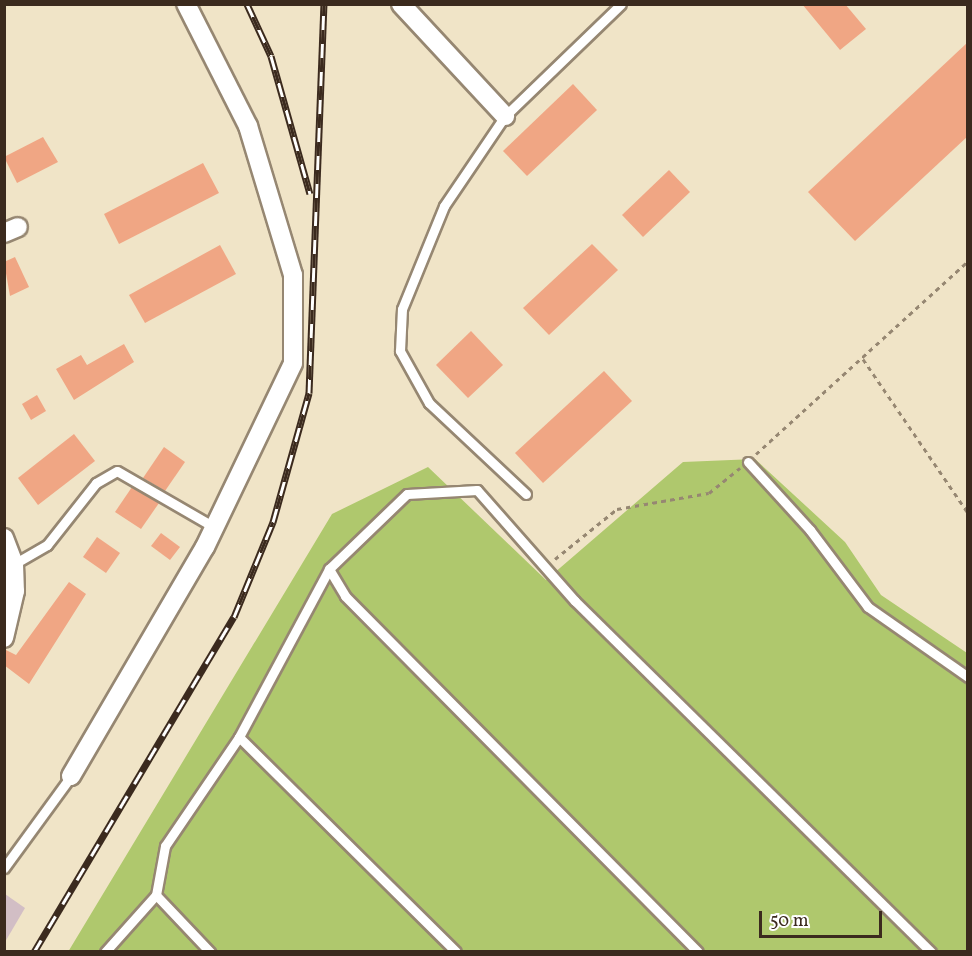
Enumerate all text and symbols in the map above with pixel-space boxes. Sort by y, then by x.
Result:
scale bar [762,899,885,937]
text: 50 m [770,909,809,934]

